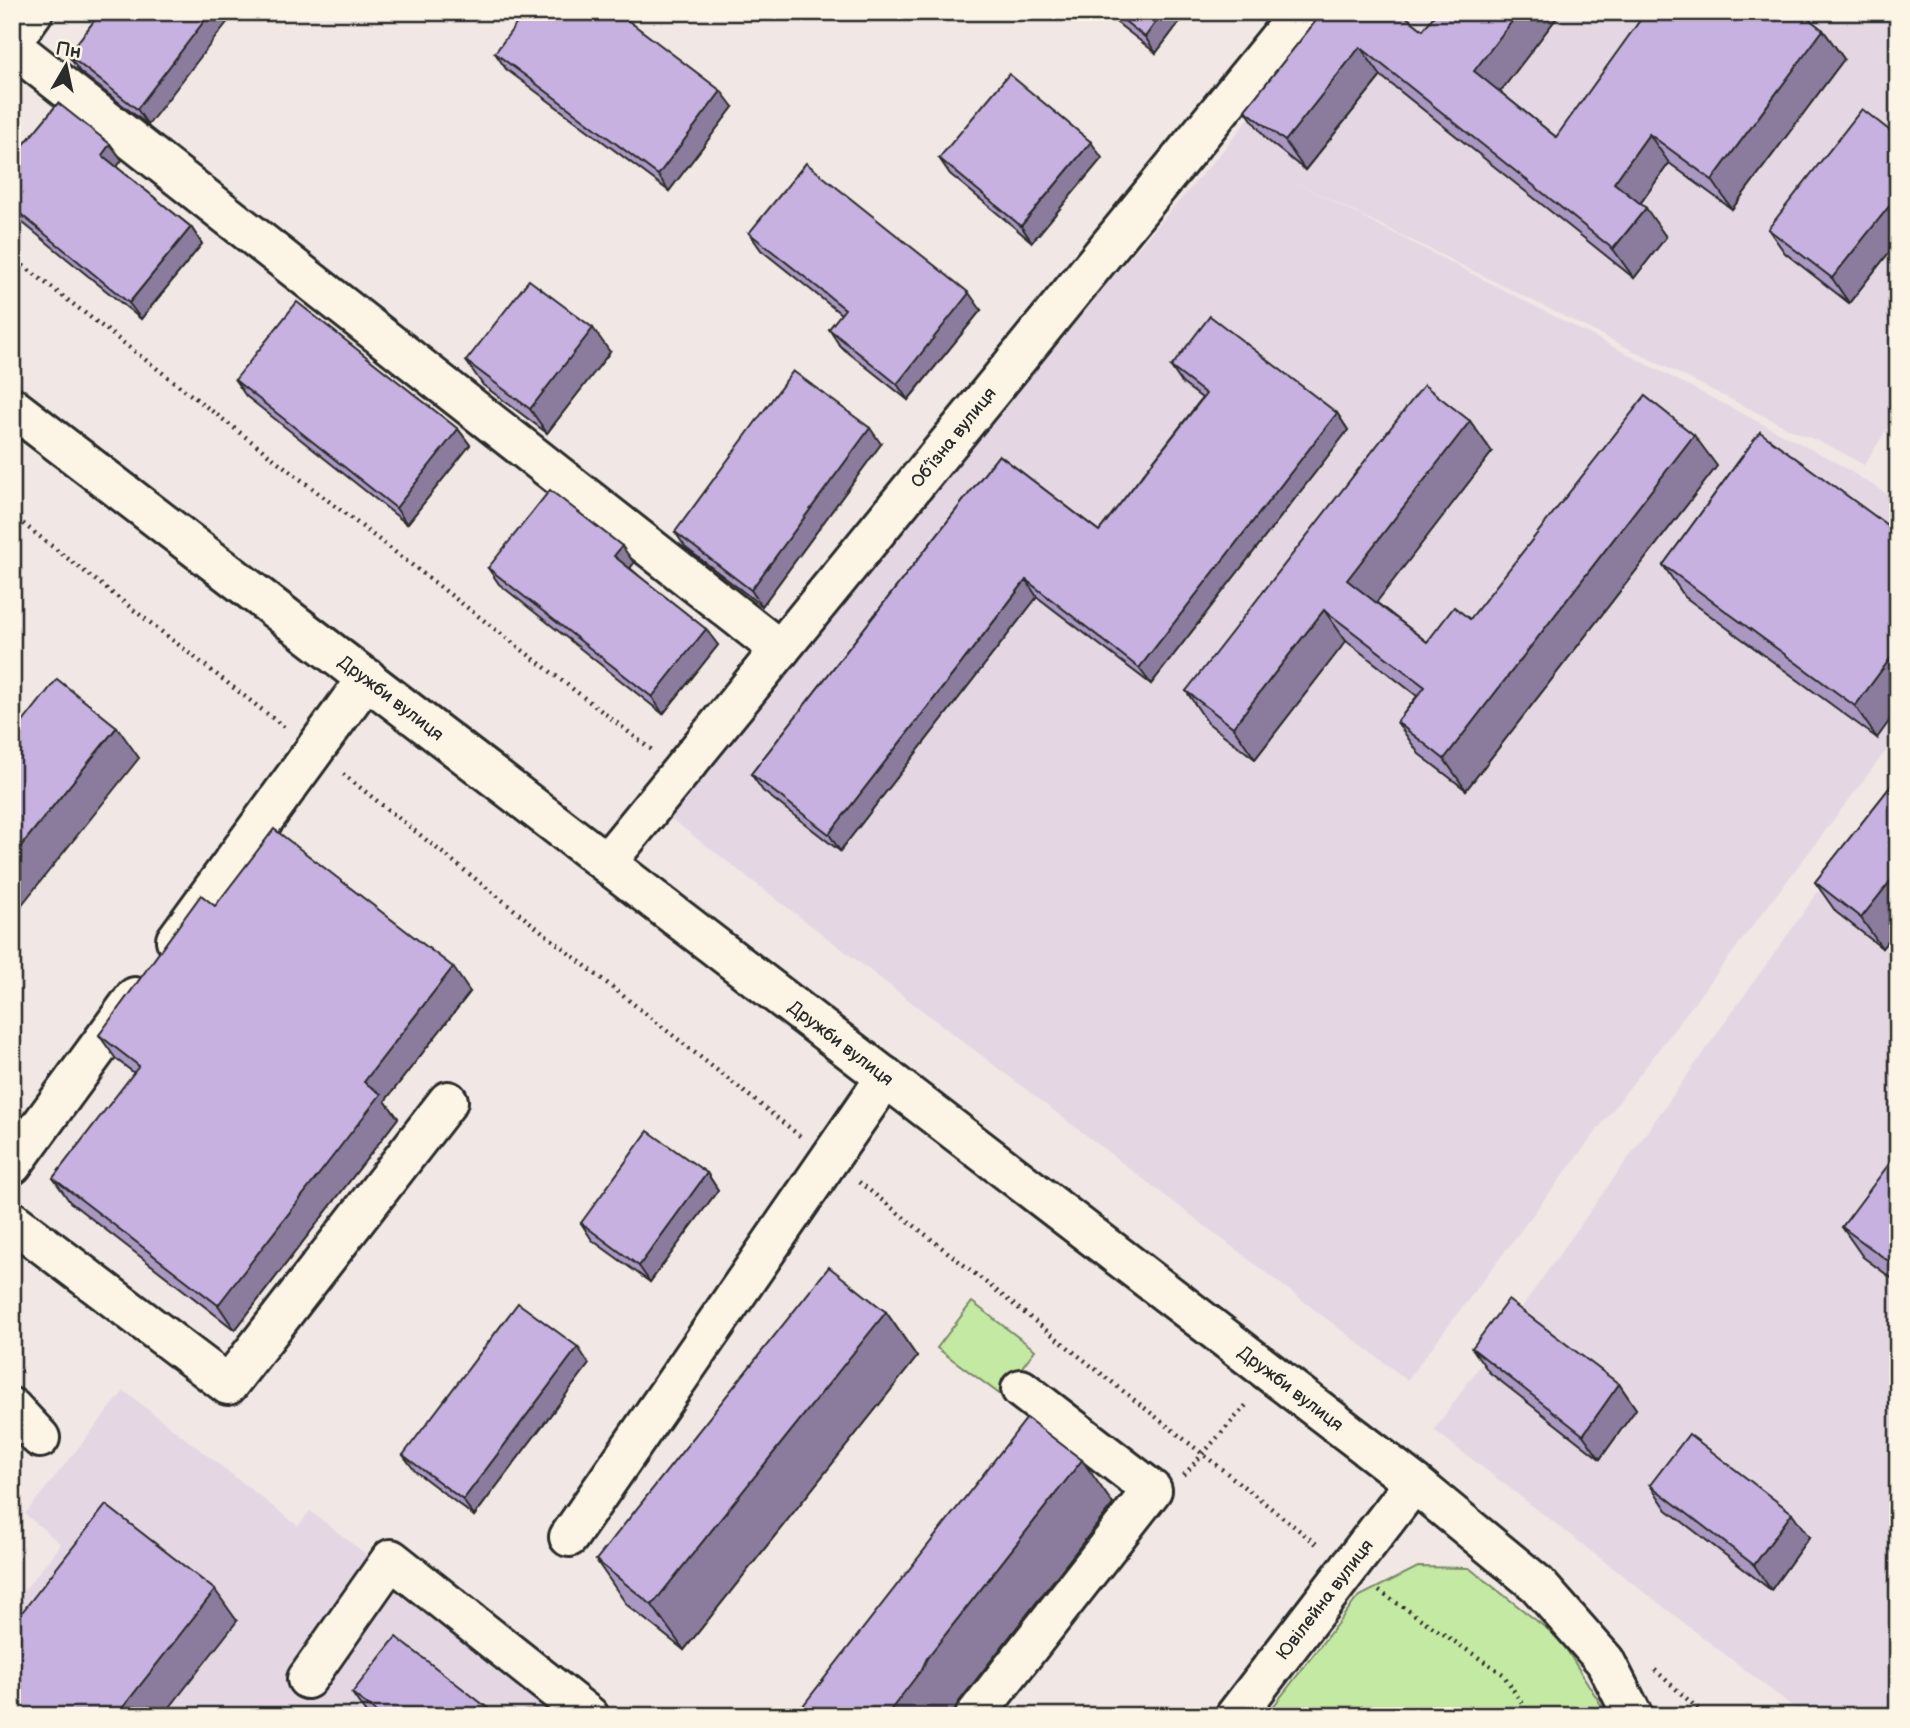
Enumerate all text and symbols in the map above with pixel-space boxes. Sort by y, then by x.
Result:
north arrow [32,32,102,102]
text: Пн [54,37,83,64]
street label: Об’їзна вулиця [906,383,1000,492]
street label: Дружби вулиця [334,651,448,745]
street label: Дружби вулиця [784,996,898,1090]
street label: Дружби вулиця [1234,1341,1348,1435]
street label: Ювілейна вулиця [1272,1535,1377,1664]

